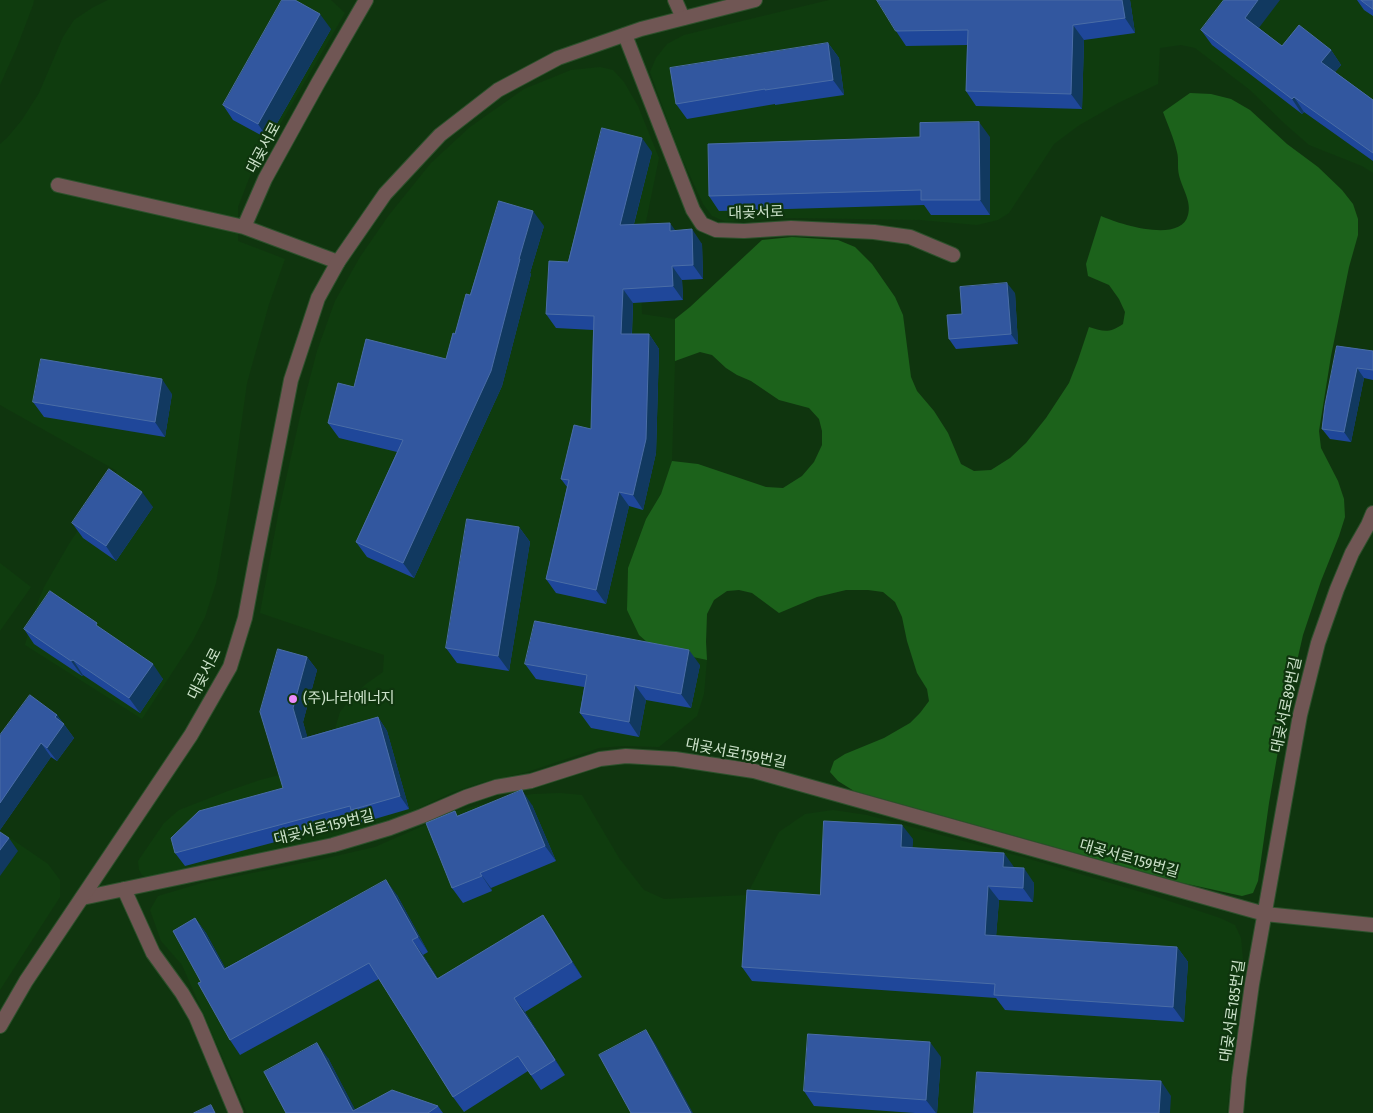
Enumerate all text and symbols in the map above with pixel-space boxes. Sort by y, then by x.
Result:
street label: 대곶서로 [243,119,285,177]
street label: 대곶서로 [728,203,784,223]
street label: 대곶서로 [184,645,226,703]
street label: 대곶서로89번길 [1268,656,1306,754]
place label: (주)나라에너지 [303,690,395,708]
marker: (주)나라에너지 [287,693,299,705]
street label: 대곶서로159번길 [684,735,788,773]
street label: 대곶서로159번길 [272,807,376,849]
street label: 대곶서로159번길 [1077,836,1181,882]
street label: 대곶서로185번길 [1217,959,1249,1063]

